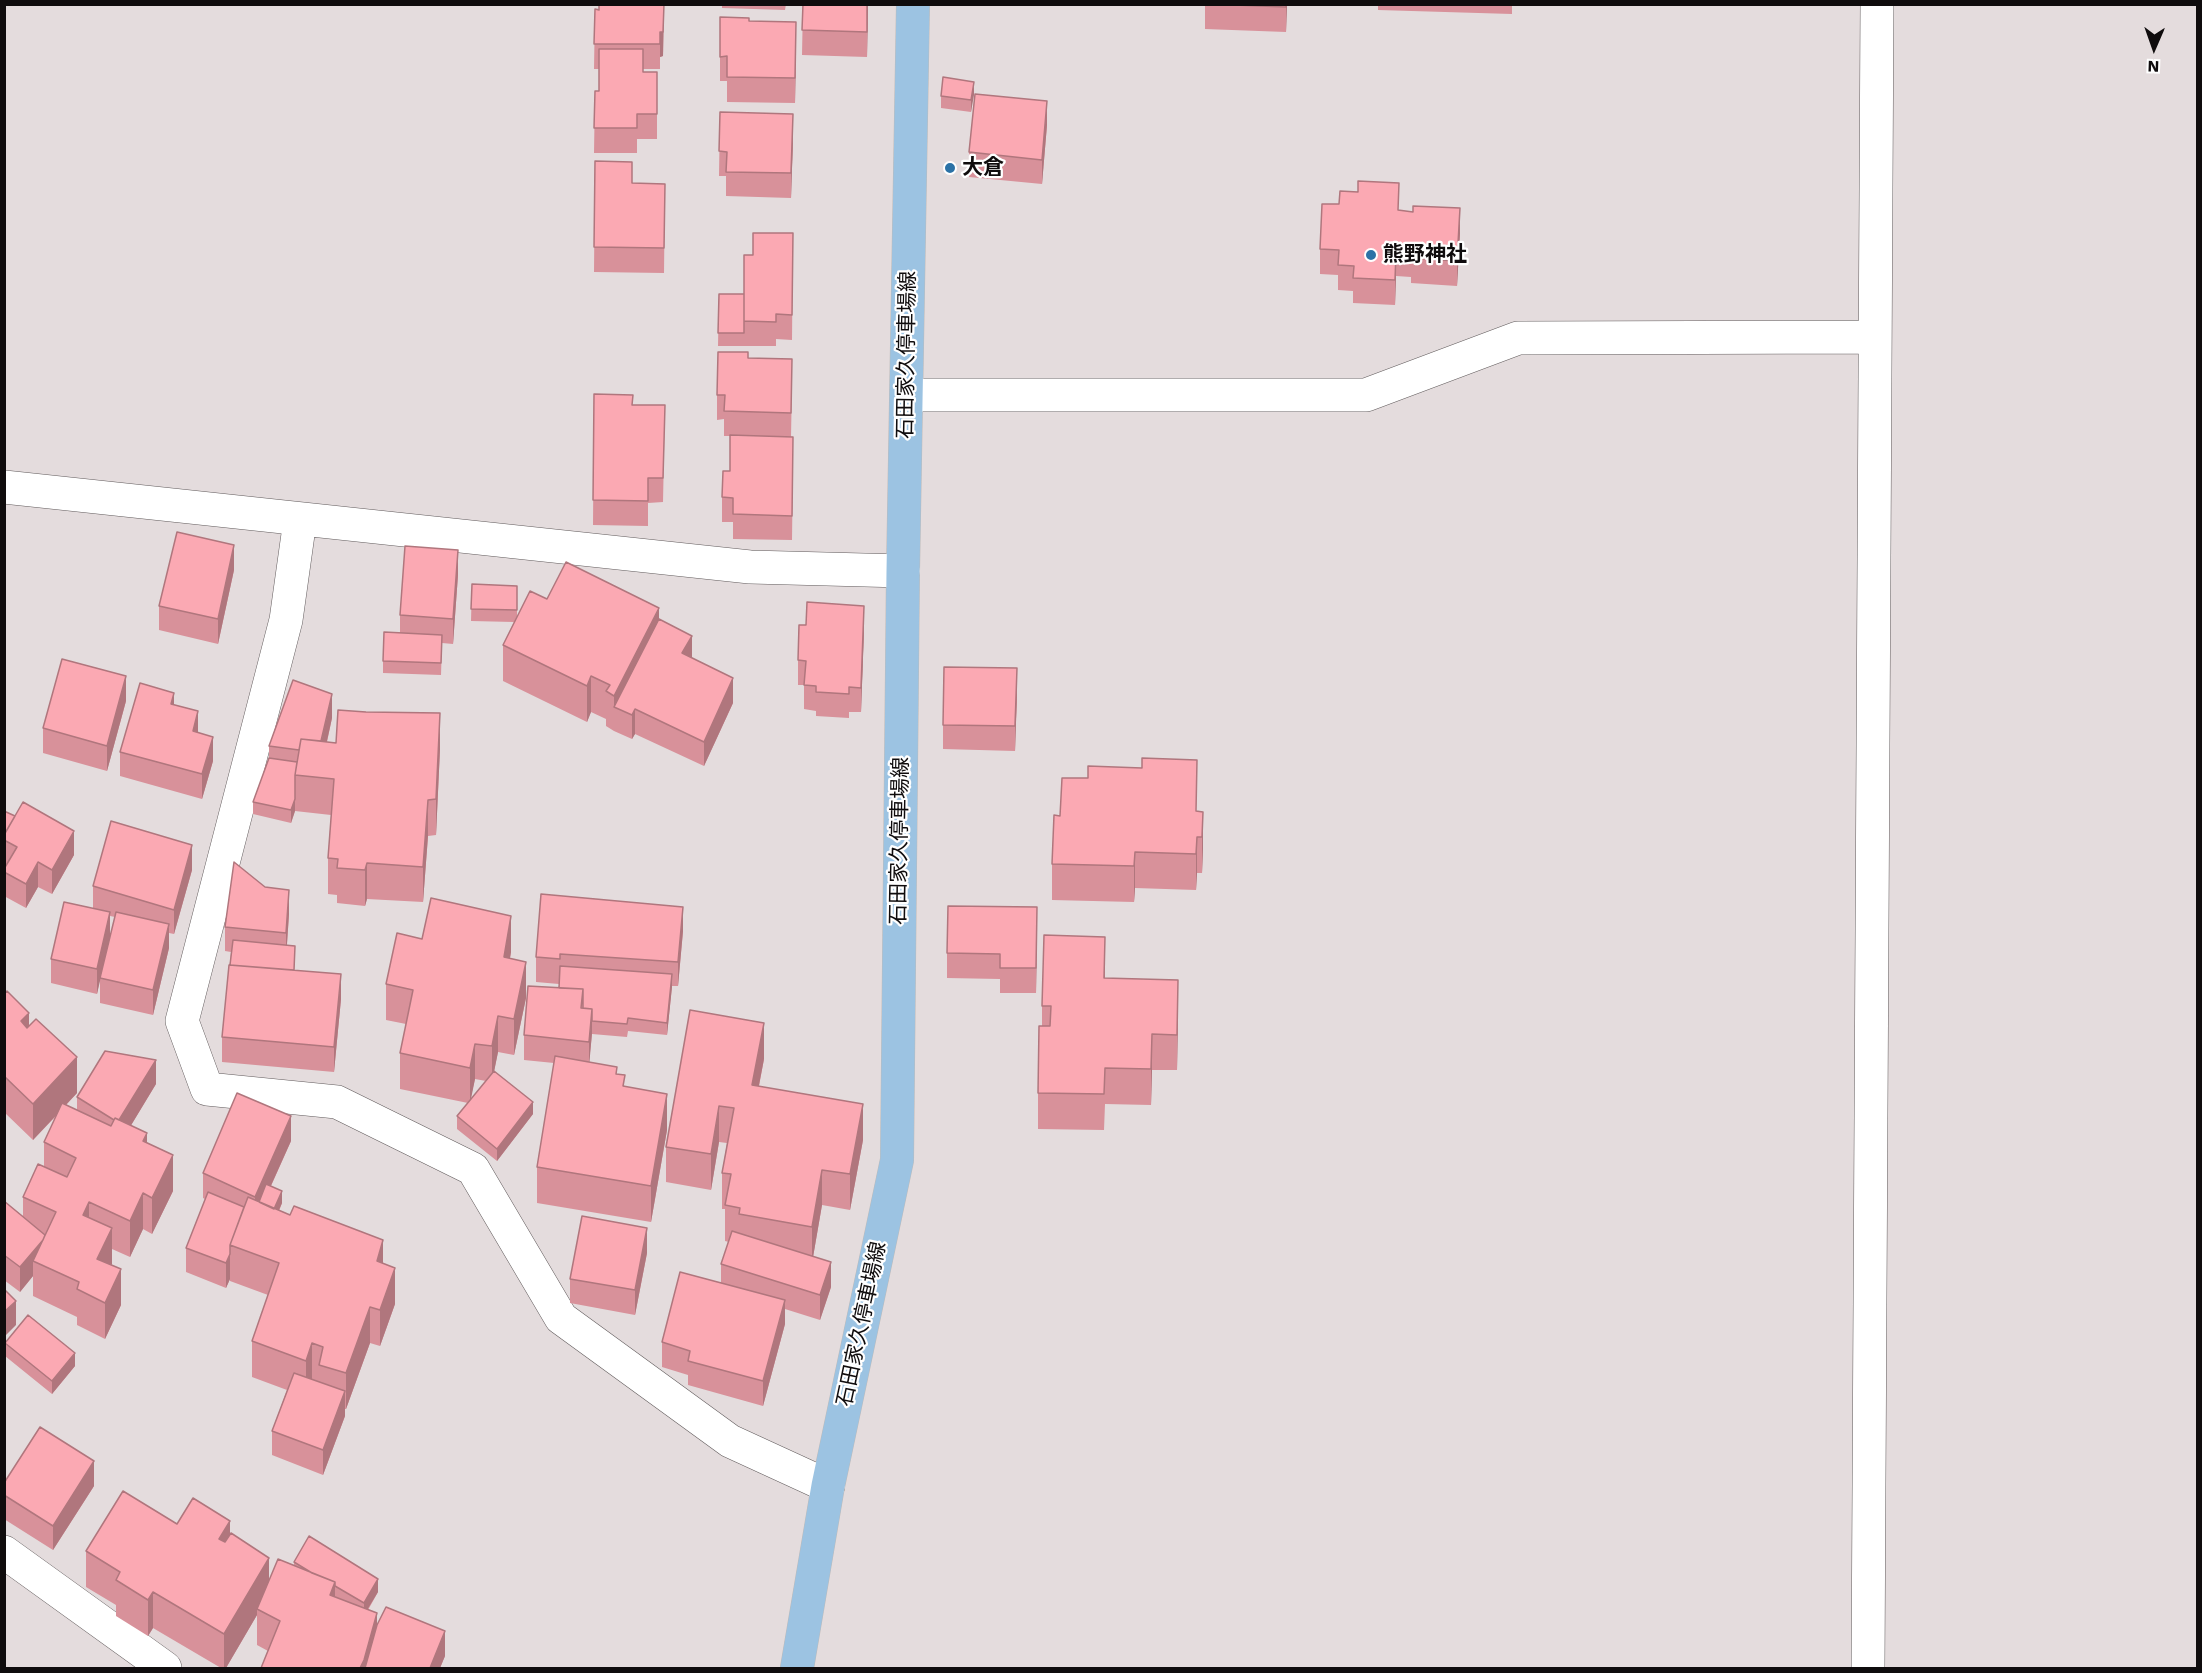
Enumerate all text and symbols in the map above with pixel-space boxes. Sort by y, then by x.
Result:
north arrow [2124,18,2184,78]
text: N [2147,57,2160,76]
place label: 大倉 [962,155,1004,181]
marker: 大倉 [943,161,957,175]
place label: 熊野神社 [1383,242,1467,268]
marker: 熊野神社 [1364,248,1378,262]
street label: 石田家久停車場線 [893,271,921,439]
street label: 石田家久停車場線 [886,757,914,925]
street label: 石田家久停車場線 [832,1239,892,1409]

